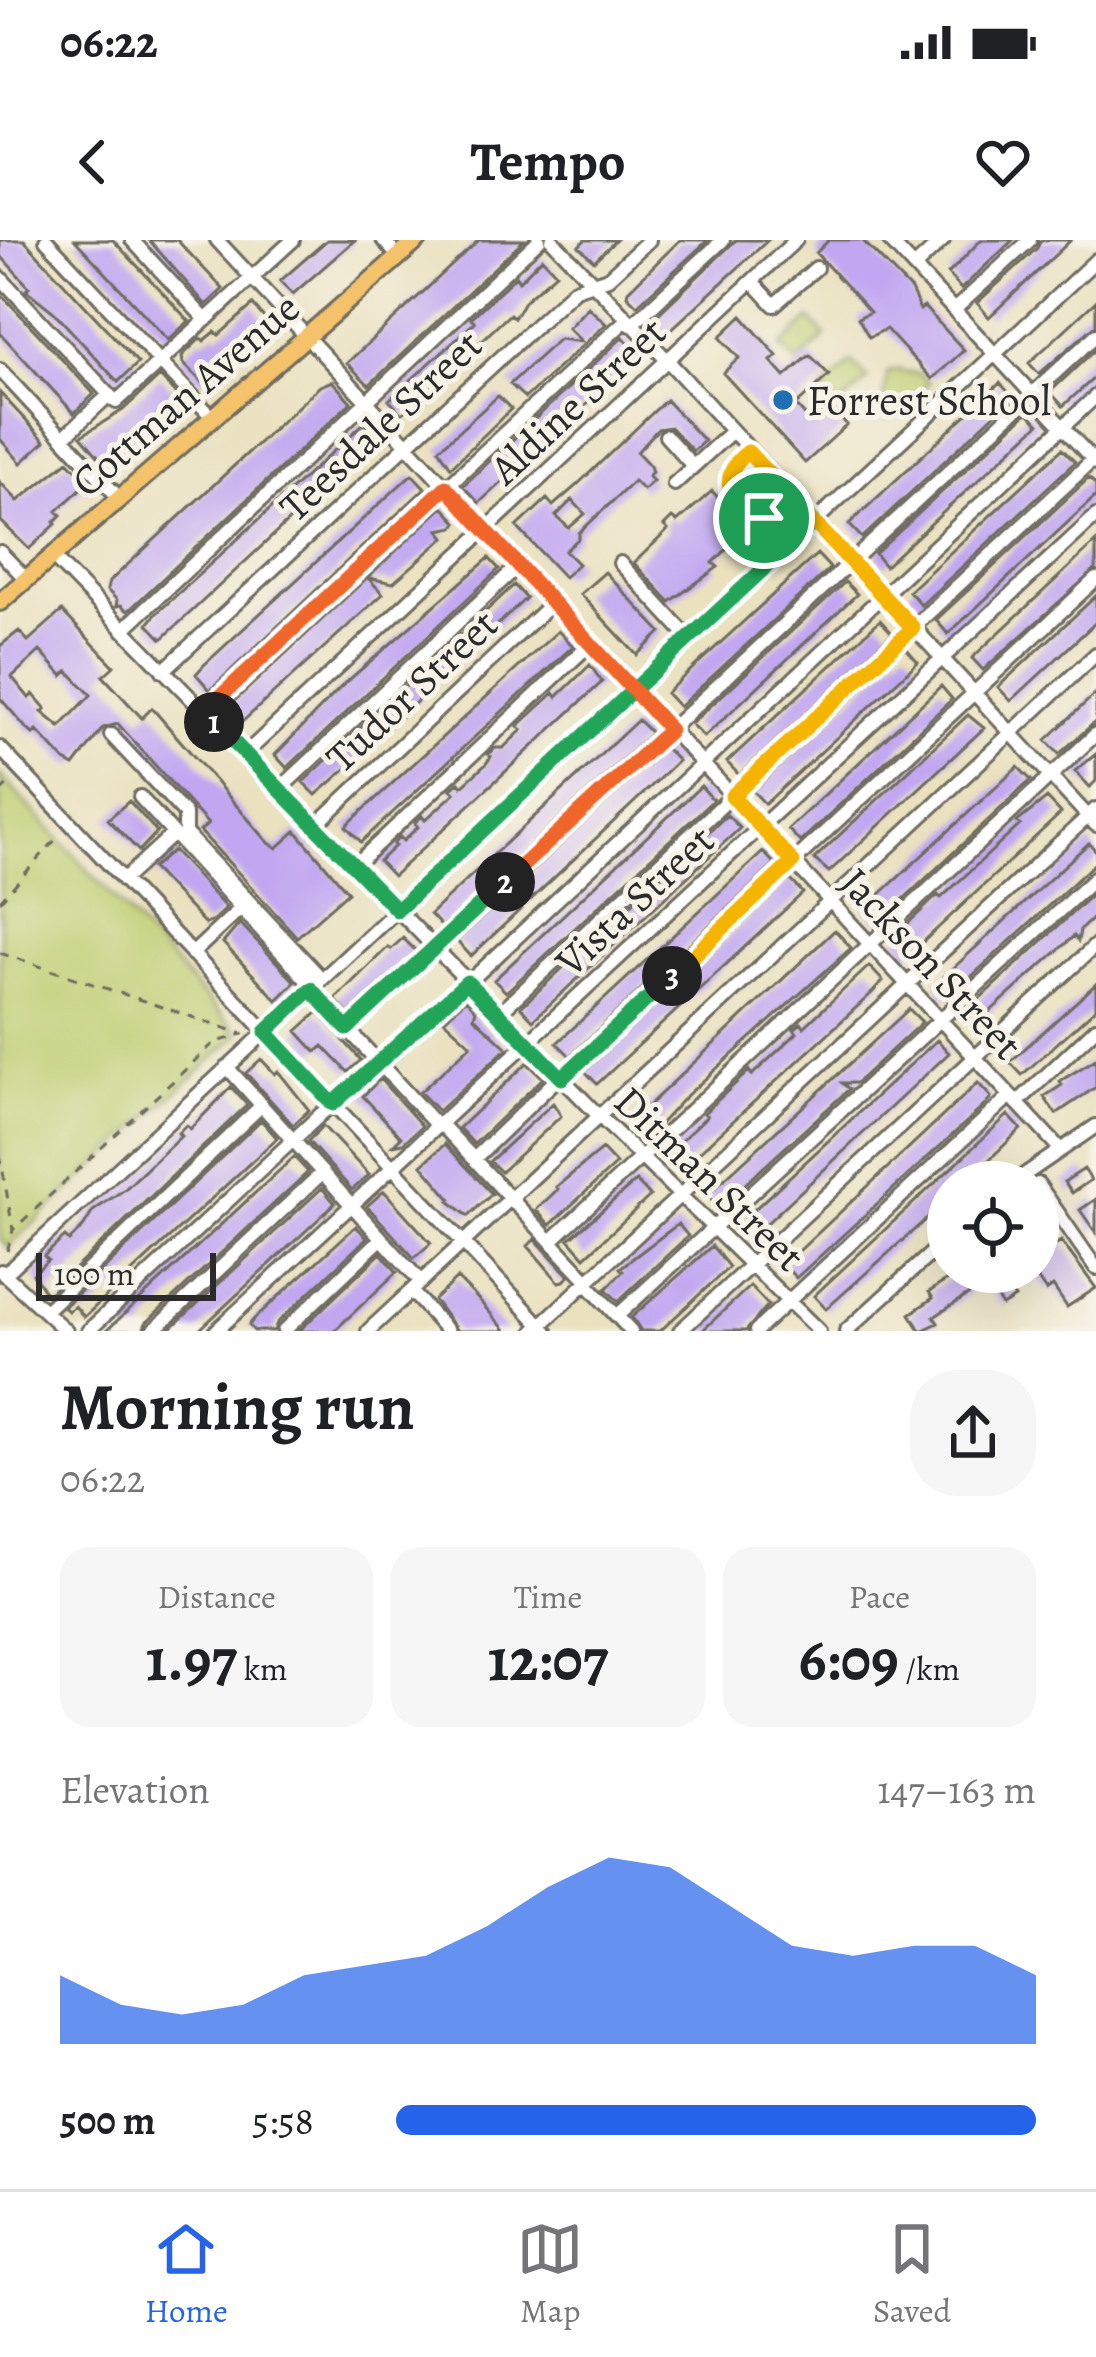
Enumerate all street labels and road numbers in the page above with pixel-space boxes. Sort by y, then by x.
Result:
street label: Cottman Avenue [59,279,312,509]
street label: Aldine Street [476,304,678,498]
street label: Teesdale Street [267,317,494,534]
street label: Tudor Street [313,596,510,785]
street label: Vista Street [542,812,726,989]
street label: Jackson Street [828,855,1035,1072]
street label: Ditman Street [602,1073,817,1284]

